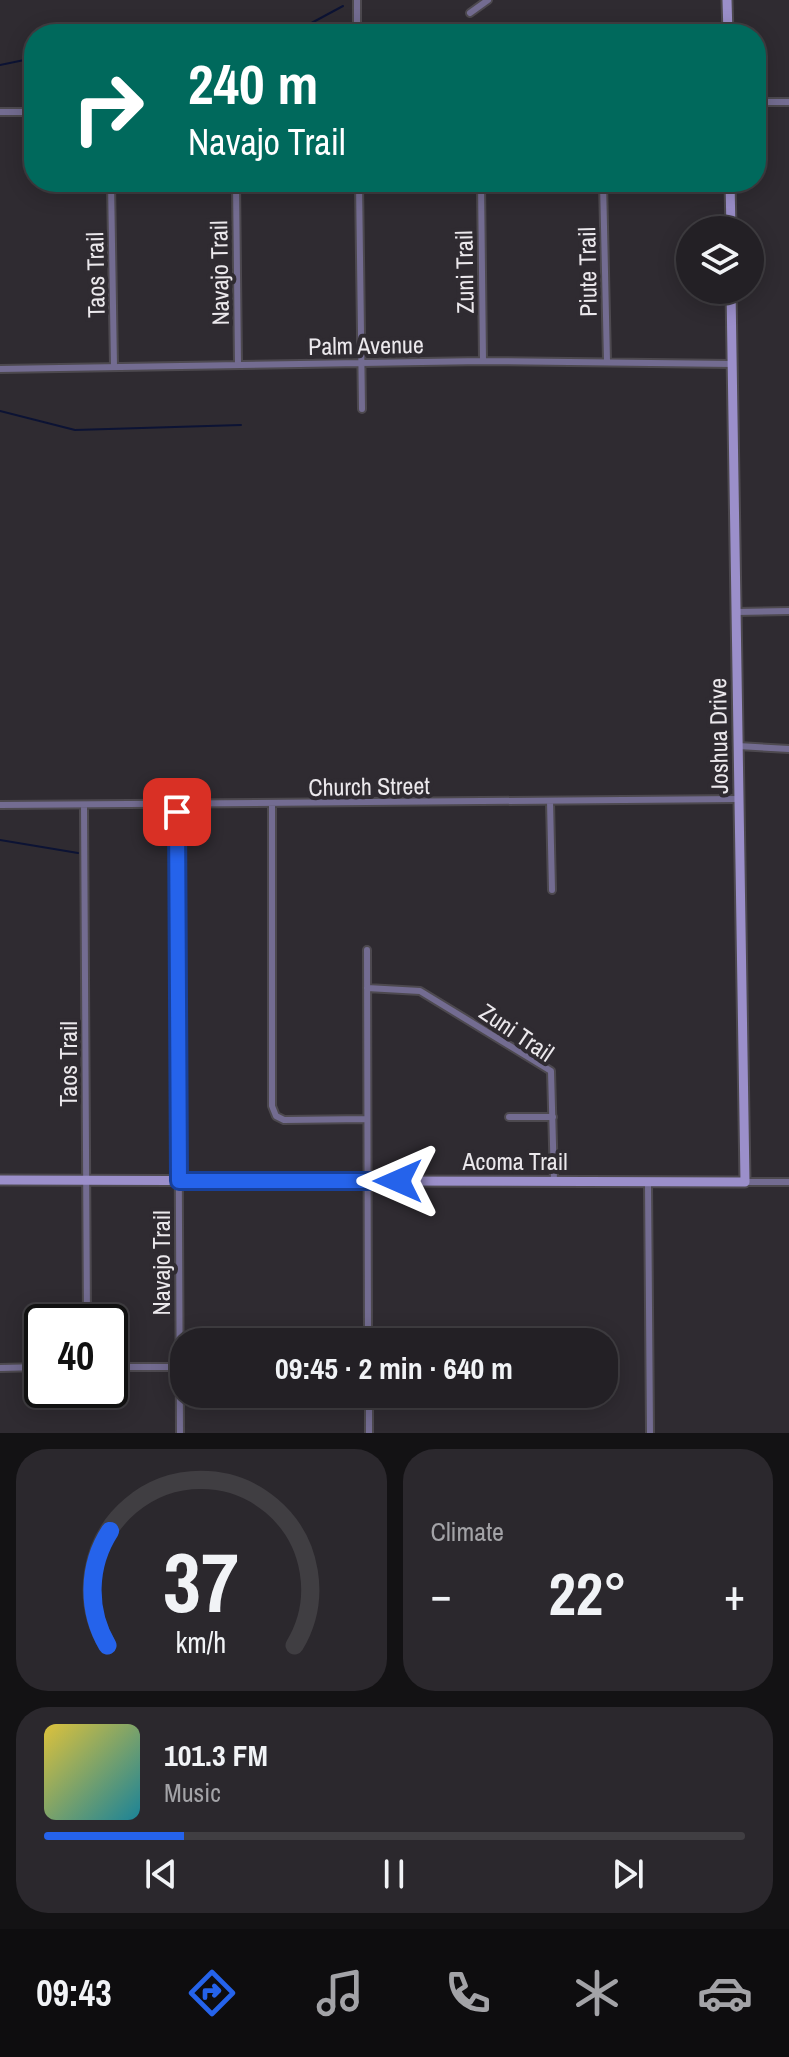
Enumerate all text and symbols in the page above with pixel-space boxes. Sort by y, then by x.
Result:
text: 240 m [188,46,318,121]
icon: right [56,56,160,160]
text: Navajo Trail [188,118,346,166]
map controls [676,216,764,304]
button: layers [676,216,764,304]
street label: Navajo Trail [202,220,236,326]
street label: Piute Trail [570,227,604,317]
street label: Zuni Trail [447,230,481,314]
street label: Taos Trail [78,232,112,318]
street label: Palm Avenue [308,328,424,362]
street label: Joshua Drive [701,678,735,794]
street label: Church Street [308,769,431,803]
pin [143,778,211,846]
icon: arrive [155,790,199,834]
street label: Zuni Trail [474,995,560,1069]
street label: Taos Trail [52,1021,84,1107]
position arrow [356,1139,440,1223]
street label: Acoma Trail [461,1145,568,1177]
street label: Navajo Trail [145,1210,177,1316]
speed limit sign: 40 [24,1304,128,1408]
text: 09:45 · 2 min · 640 m [275,1348,513,1388]
text: Climate [431,1514,504,1549]
text: 37 [163,1526,239,1638]
text: 22° [548,1553,627,1634]
text: − [431,1564,452,1624]
text: + [724,1564,745,1624]
text: km/h [176,1623,227,1662]
text: 101.3 FM [164,1735,268,1775]
text: Music [164,1775,221,1810]
icon: previous [139,1852,183,1896]
icon: pause [372,1852,416,1896]
icon: next [606,1852,650,1896]
icon: directions [184,1965,240,2021]
icon: music [312,1965,368,2021]
icon: phone [440,1965,496,2021]
icon: climate [569,1965,625,2021]
icon: car [697,1965,753,2021]
text: 09:43 [36,1969,112,2017]

